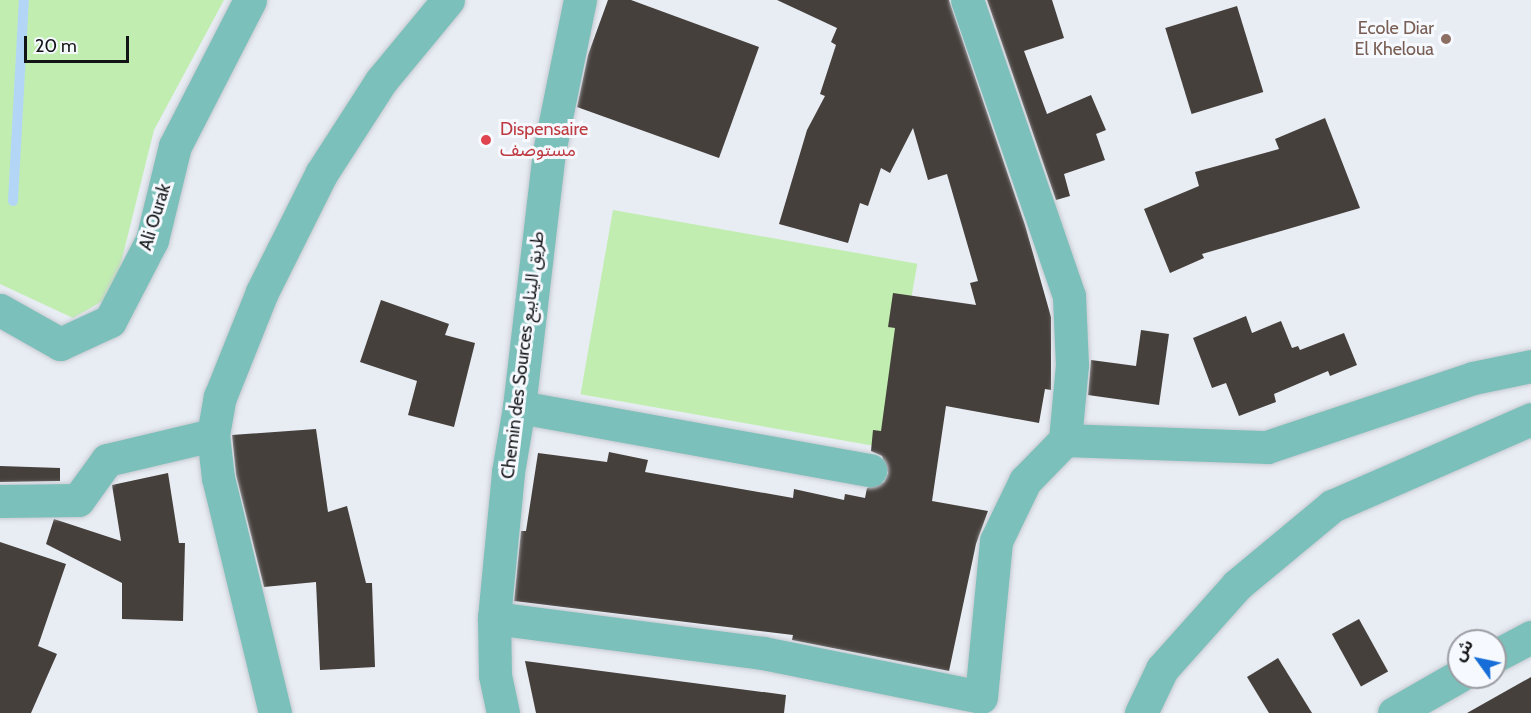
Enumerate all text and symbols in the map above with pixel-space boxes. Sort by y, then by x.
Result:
place label: Ecole Diar El Kheloua [1354,18,1434,60]
scale bar [27,24,132,62]
marker: Ecole Diar El Kheloua [1439,32,1453,46]
text: 20 m [35,35,77,57]
place label: Dispensaire مستوصف [500,119,588,162]
marker: Dispensaire مستوصف [477,131,495,149]
street label: Ali Ourak [135,181,175,253]
street label: Chemin des Sources طريق الينابيع [497,230,549,480]
north arrow [1447,629,1507,689]
text: ش [1449,636,1477,664]

